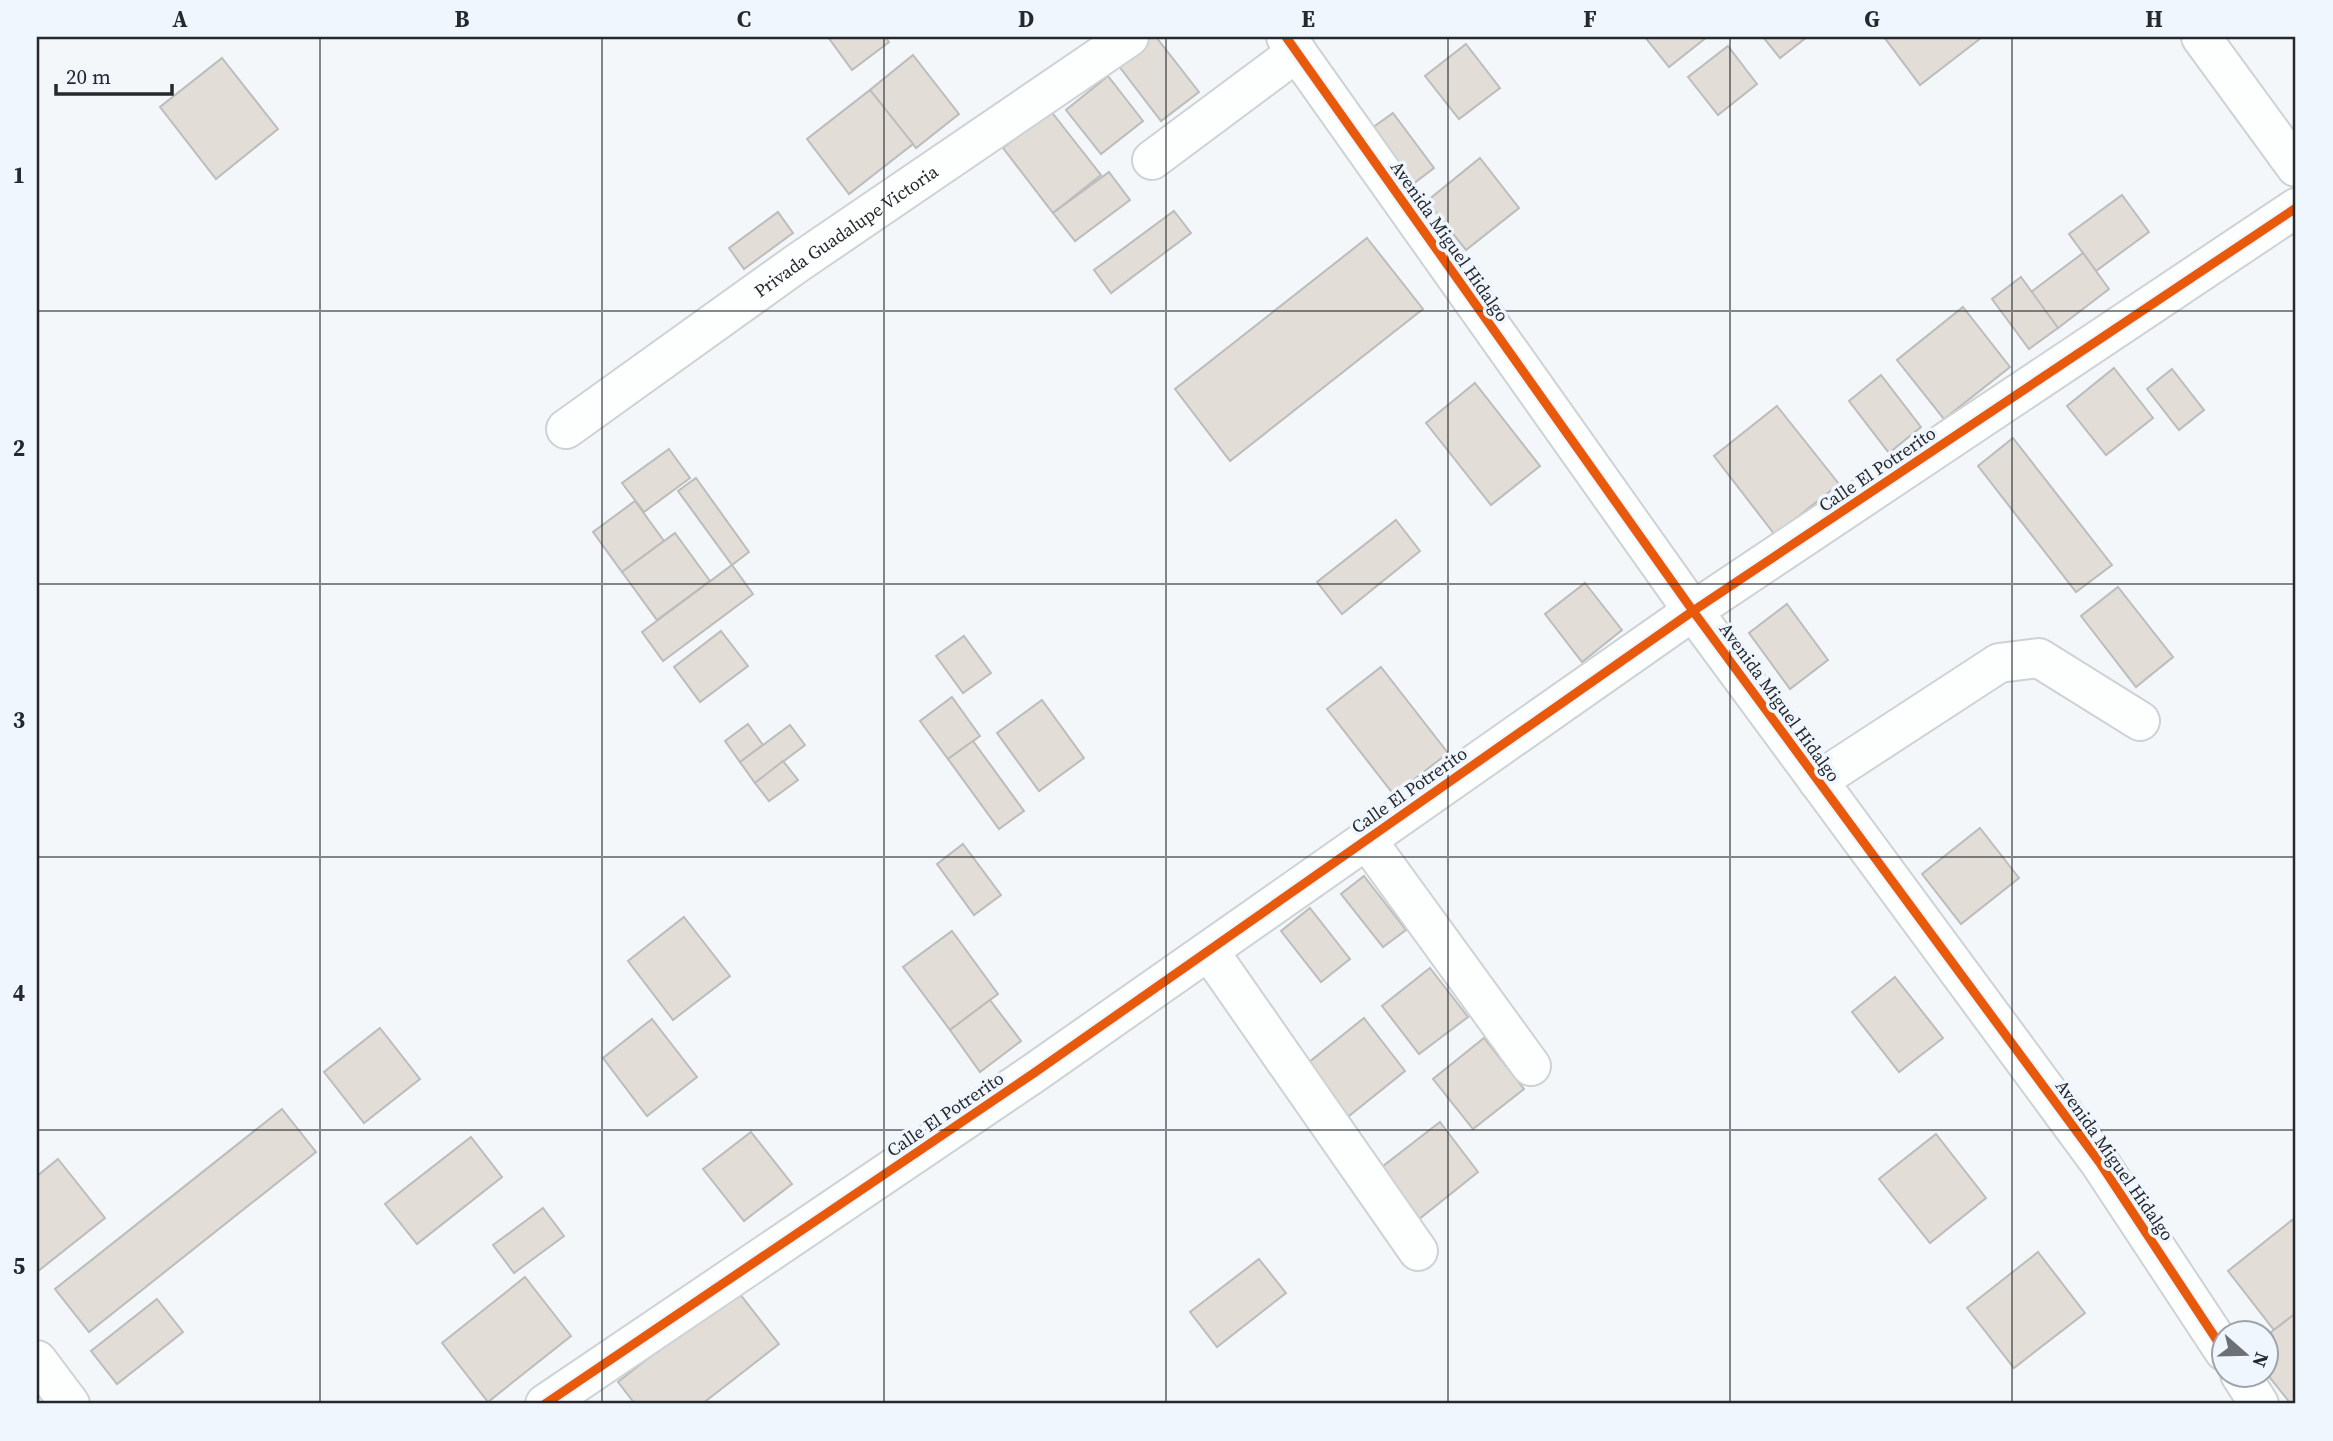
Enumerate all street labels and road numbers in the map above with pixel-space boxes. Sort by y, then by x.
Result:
street label: Avenida Miguel Hidalgo [1385,156,1515,327]
street label: Privada Guadalupe Victoria [749,158,943,303]
street label: Calle El Potrerito [1814,421,1941,517]
street label: Avenida Miguel Hidalgo [1714,617,1846,787]
street label: Calle El Potrerito [1346,741,1472,839]
street label: Calle El Potrerito [882,1066,1009,1162]
street label: Avenida Miguel Hidalgo [2050,1075,2180,1246]

